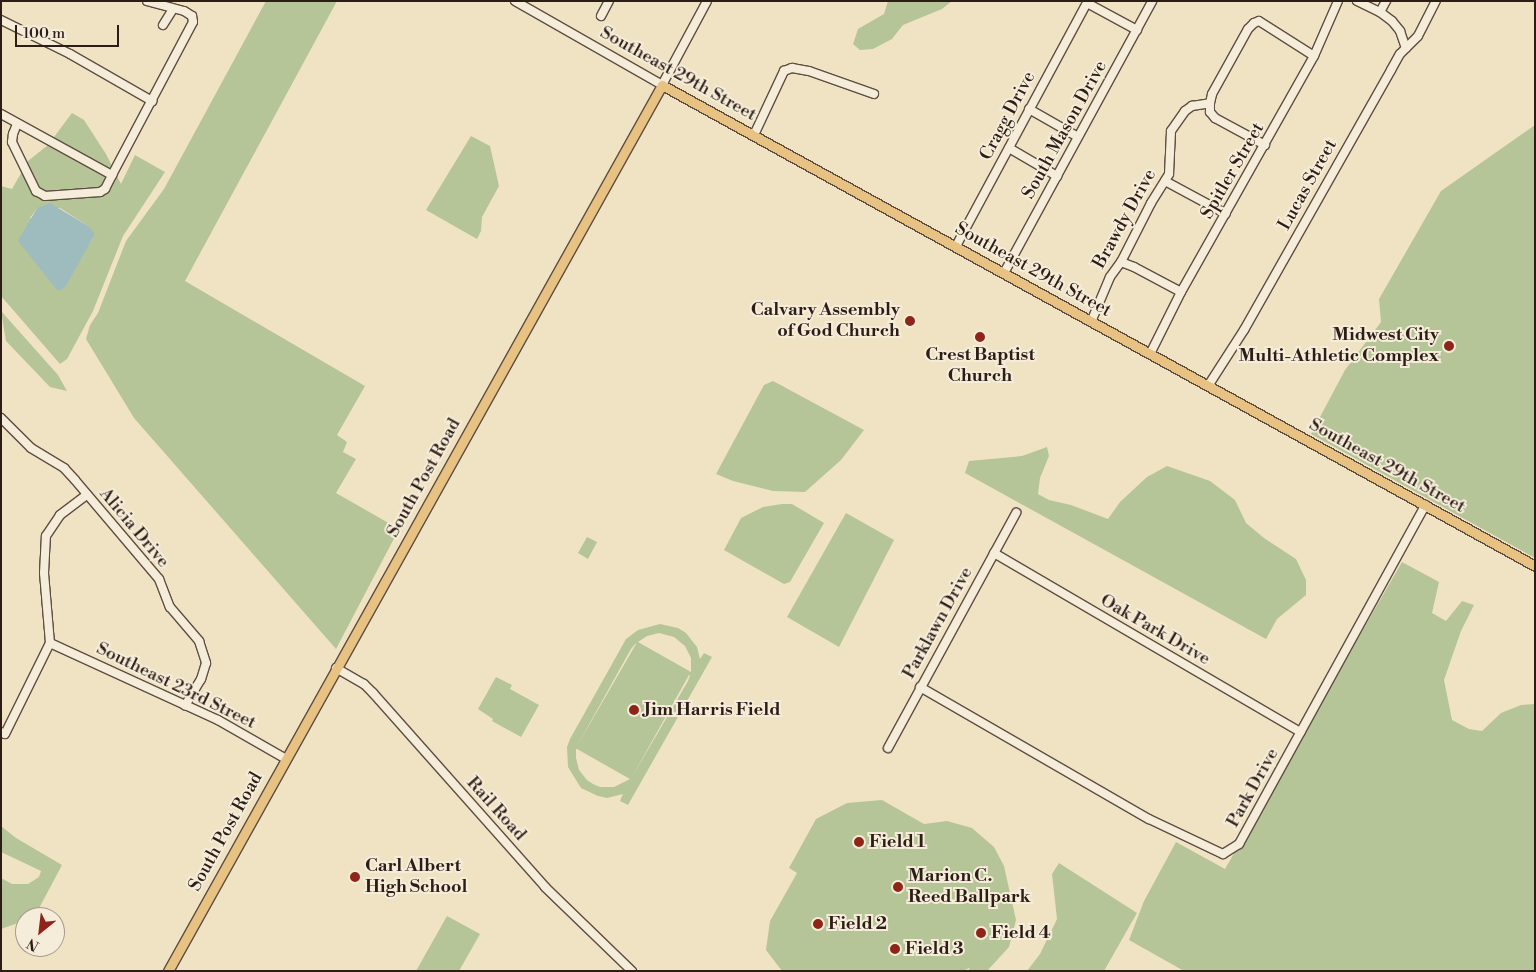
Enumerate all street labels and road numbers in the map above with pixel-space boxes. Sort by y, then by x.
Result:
street label: Southeast 29th Street [596,22,760,126]
street label: South Mason Drive [1018,57,1112,203]
street label: Cragg Drive [976,68,1040,164]
street label: Spitler Street [1197,119,1269,223]
street label: Lucas Street [1274,136,1342,234]
street label: Brawdy Drive [1089,165,1161,273]
street label: Southeast 29th Street [951,218,1115,322]
street label: Southeast 29th Street [1305,414,1469,518]
street label: South Post Road [382,415,466,541]
street label: Alicia Drive [94,484,174,572]
street label: Parklawn Drive [898,563,978,683]
street label: Oak Park Drive [1096,590,1214,670]
street label: Southeast 23rd Street [93,638,259,734]
street label: Park Drive [1222,745,1284,831]
street label: South Post Road [184,769,268,895]
street label: Rail Road [462,773,530,845]

